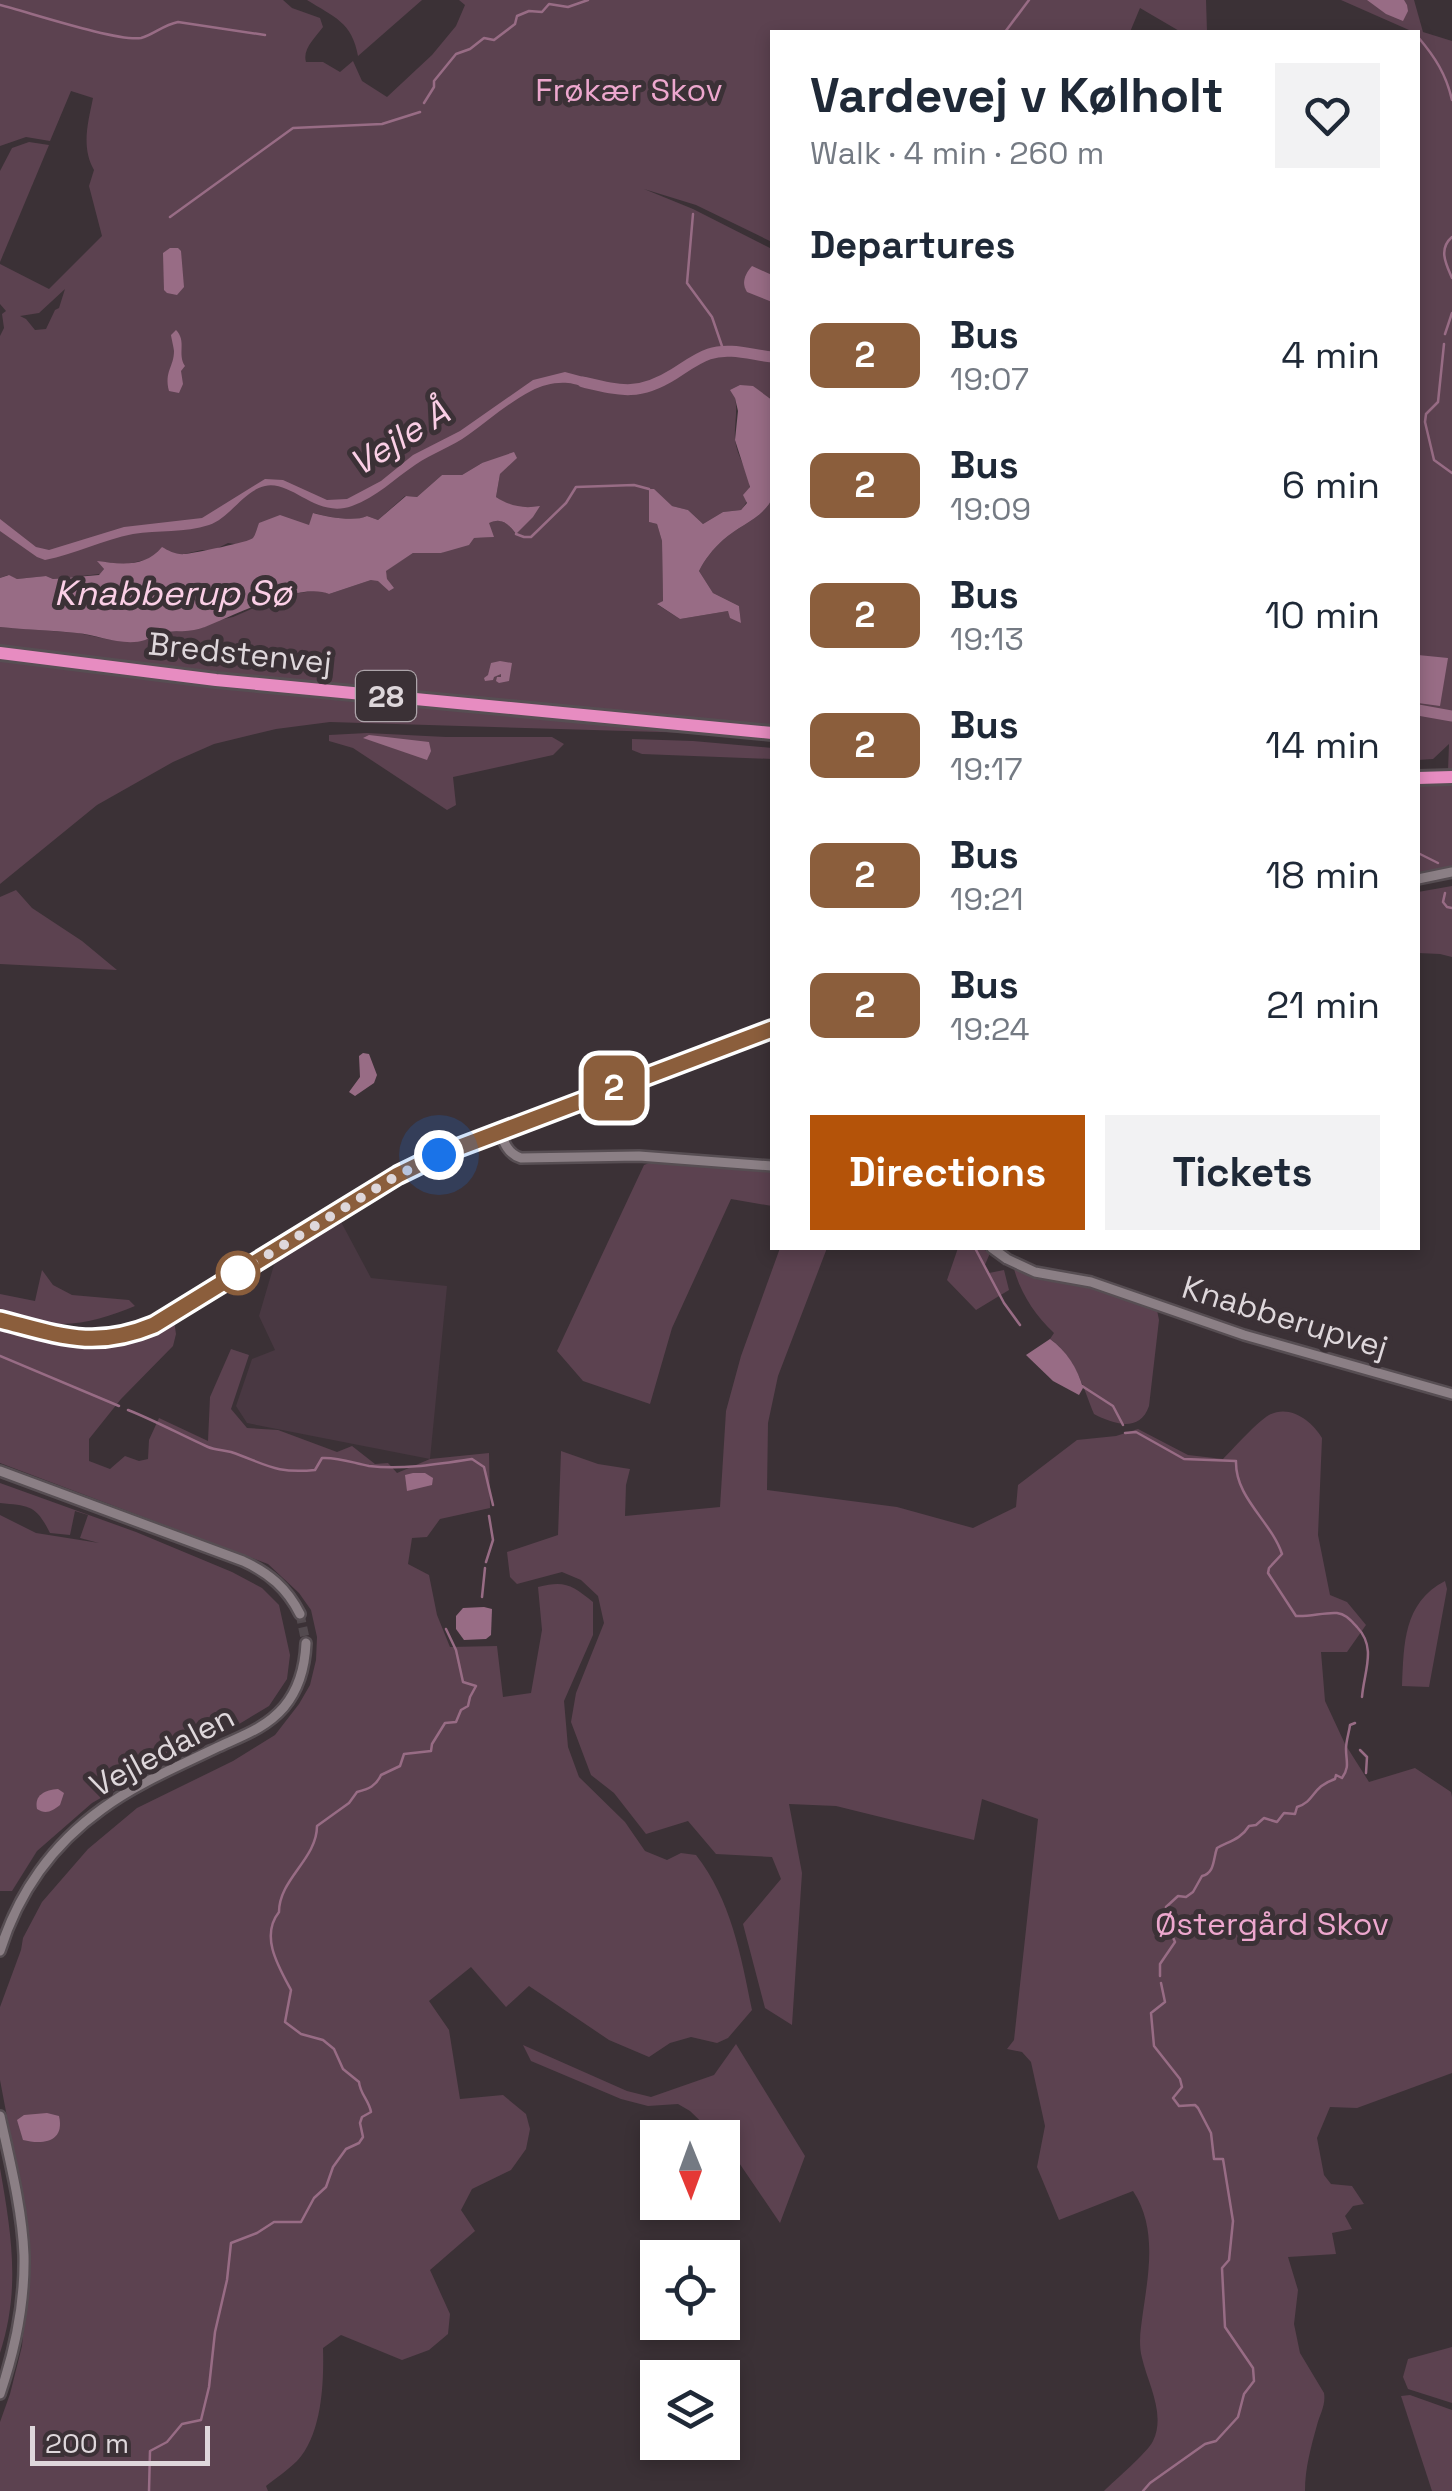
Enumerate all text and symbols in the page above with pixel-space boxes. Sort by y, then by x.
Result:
button: heart [1275,63,1380,168]
text: Vardevej v Kølholt [810,65,1224,126]
park label: Frøkær Skov [535,70,723,110]
text: Walk · 4 min · 260 m [810,133,1104,173]
text: Departures [810,221,1015,269]
text: Bus [950,311,1019,359]
text: 4 min [1281,331,1380,379]
text: 2 [855,333,875,377]
text: 19:07 [950,359,1029,399]
water label: Vejle Å [341,390,458,486]
text: Bus [950,441,1019,489]
text: 6 min [1282,461,1380,509]
text: 2 [855,463,875,507]
text: 19:09 [950,489,1031,529]
water label: Knabberup Sø [54,571,293,615]
text: Bus [950,571,1019,619]
text: 10 min [1265,591,1380,639]
text: 2 [855,593,875,637]
text: 19:13 [950,619,1024,659]
street label: Bredstenvej [146,623,334,683]
road number: 28 [356,671,416,721]
text: Bus [950,701,1019,749]
text: 14 min [1265,721,1380,769]
text: 2 [855,723,875,767]
text: 19:17 [950,749,1022,789]
text: Bus [950,831,1019,879]
text: 18 min [1265,851,1380,899]
text: 2 [855,853,875,897]
text: 19:21 [950,879,1024,919]
text: Bus [950,961,1019,1009]
text: 21 min [1266,981,1380,1029]
text: 2 [855,983,875,1027]
text: 19:24 [950,1009,1029,1049]
line badge: 2 [582,1056,646,1120]
text: 2 [604,1066,624,1110]
button: Directions [810,1115,1085,1230]
button: Tickets [1105,1115,1380,1230]
your location [414,1130,464,1180]
unlabelled marker [217,1252,259,1294]
street label: Knabberupvej [1177,1267,1393,1367]
street label: Vejledalen [83,1696,241,1806]
park label: Østergård Skov [1155,1904,1389,1944]
north arrow [640,2120,740,2220]
map controls [640,2120,740,2460]
button: locate [640,2240,740,2340]
button: layers [640,2360,740,2460]
scale bar [30,2421,210,2466]
text: 200 m [45,2425,129,2461]

